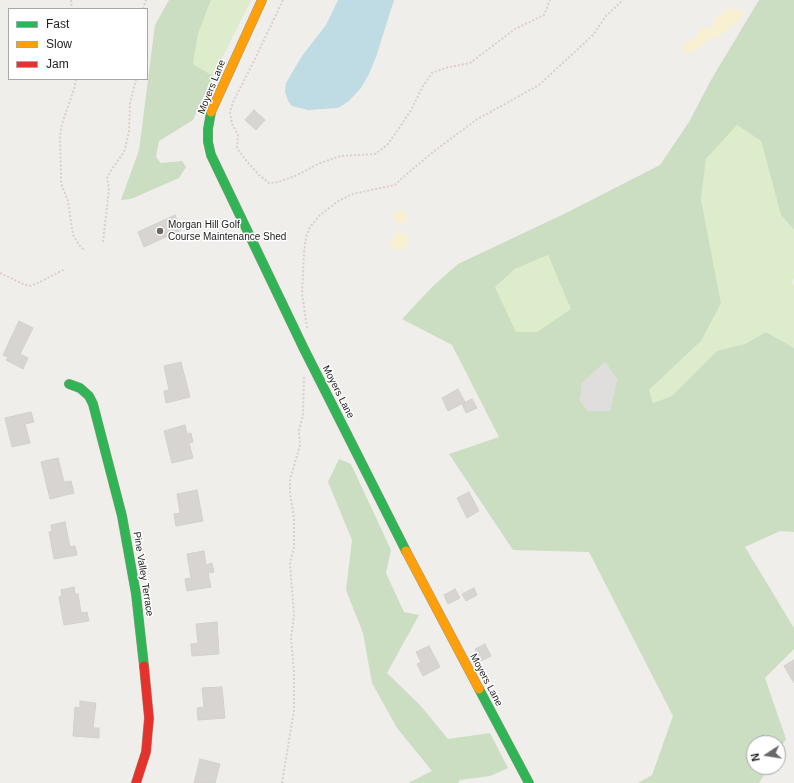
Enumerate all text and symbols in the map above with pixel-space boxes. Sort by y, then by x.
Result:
legend [8,8,148,80]
text: Fast [46,17,69,31]
text: Slow [46,37,72,51]
text: Jam [46,57,69,71]
street label: Moyers Lane [196,58,228,116]
place label: Morgan Hill Golf Course Maintenance Shed [168,219,286,242]
marker: Morgan Hill Golf Course Maintenance Shed [155,226,165,236]
street label: Moyers Lane [320,364,356,420]
street label: Pine Valley Terrace [130,531,156,617]
street label: Moyers Lane [467,652,505,708]
north arrow [746,735,786,775]
text: N [749,752,762,762]

